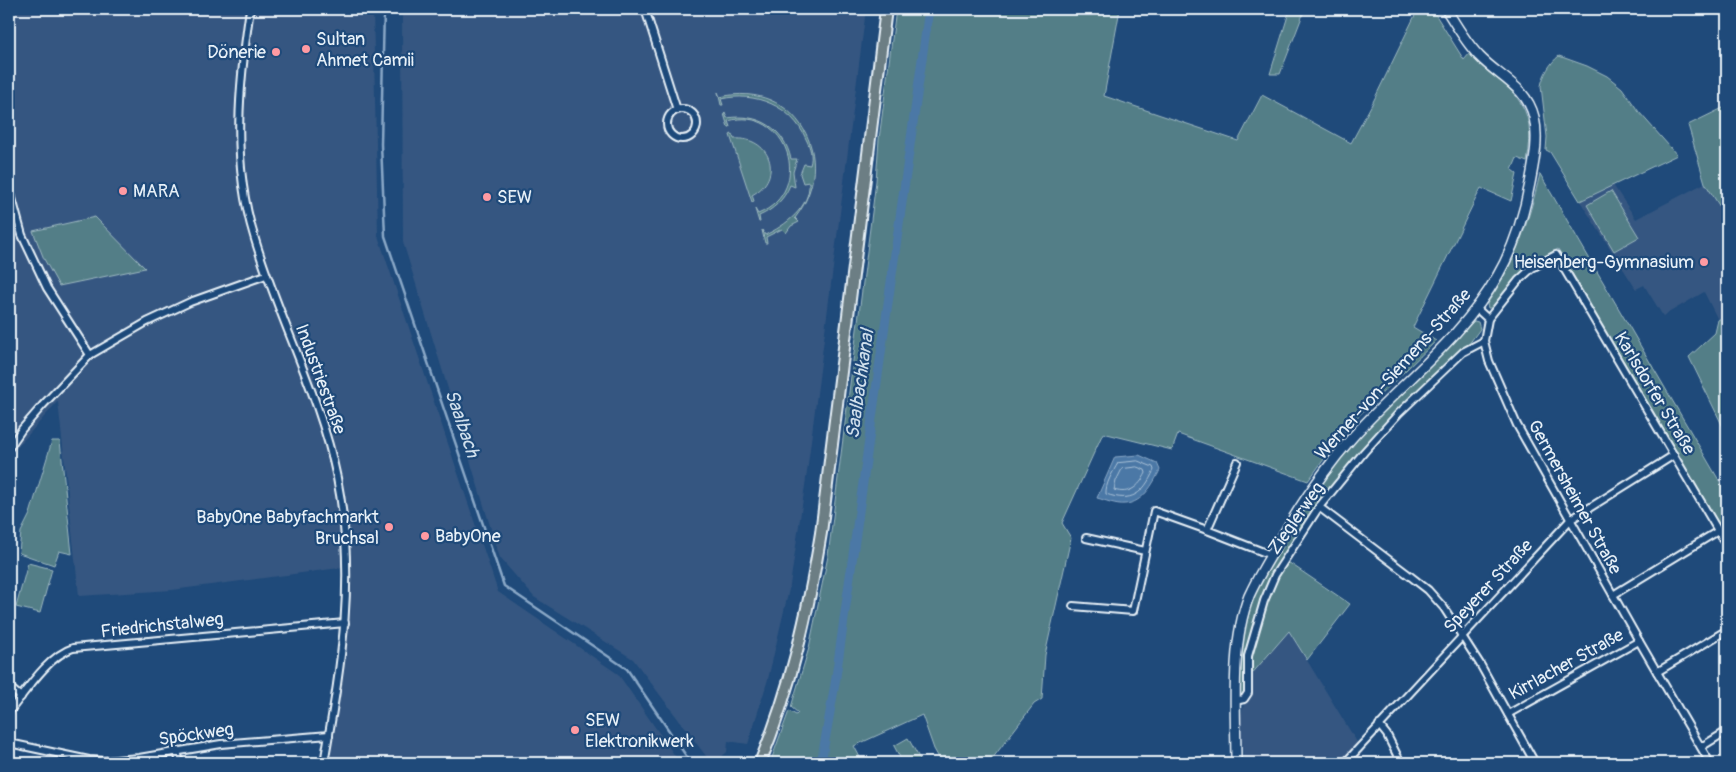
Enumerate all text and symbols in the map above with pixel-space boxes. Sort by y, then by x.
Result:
place label: Sultan Ahmet Camii [316,28,414,72]
place label: Dönerie [207,41,266,64]
marker: Sultan Ahmet Camii [300,43,312,55]
marker: Dönerie [270,46,282,58]
place label: MARA [133,180,180,203]
marker: MARA [117,185,129,197]
place label: SEW [497,186,532,209]
marker: SEW [481,191,493,203]
place label: Heisenberg-Gymnasium [1514,251,1694,274]
marker: Heisenberg-Gymnasium [1698,256,1710,268]
street label: Werner-von-Siemens-Straße [1310,284,1477,465]
street label: Industriestraße [290,321,351,438]
water label: Saalbachkanal [840,325,880,440]
street label: Karlsdorfer Straße [1609,328,1700,459]
water label: Saalbach [439,386,485,461]
street label: Germersheimer Straße [1523,416,1627,579]
street label: Zieglerweg [1263,478,1330,559]
place label: BabyOne Babyfachmarkt Bruchsal [196,506,380,550]
marker: BabyOne Babyfachmarkt Bruchsal [383,521,395,533]
place label: BabyOne [435,525,501,548]
marker: BabyOne [419,530,431,542]
street label: Speyerer Straße [1439,534,1538,638]
street label: Friedrichstalweg [99,608,225,643]
street label: Kirrlacher Straße [1505,623,1628,705]
place label: SEW Elektronikwerk [585,709,694,753]
street label: Spöckweg [157,718,235,751]
marker: SEW Elektronikwerk [569,724,581,736]

